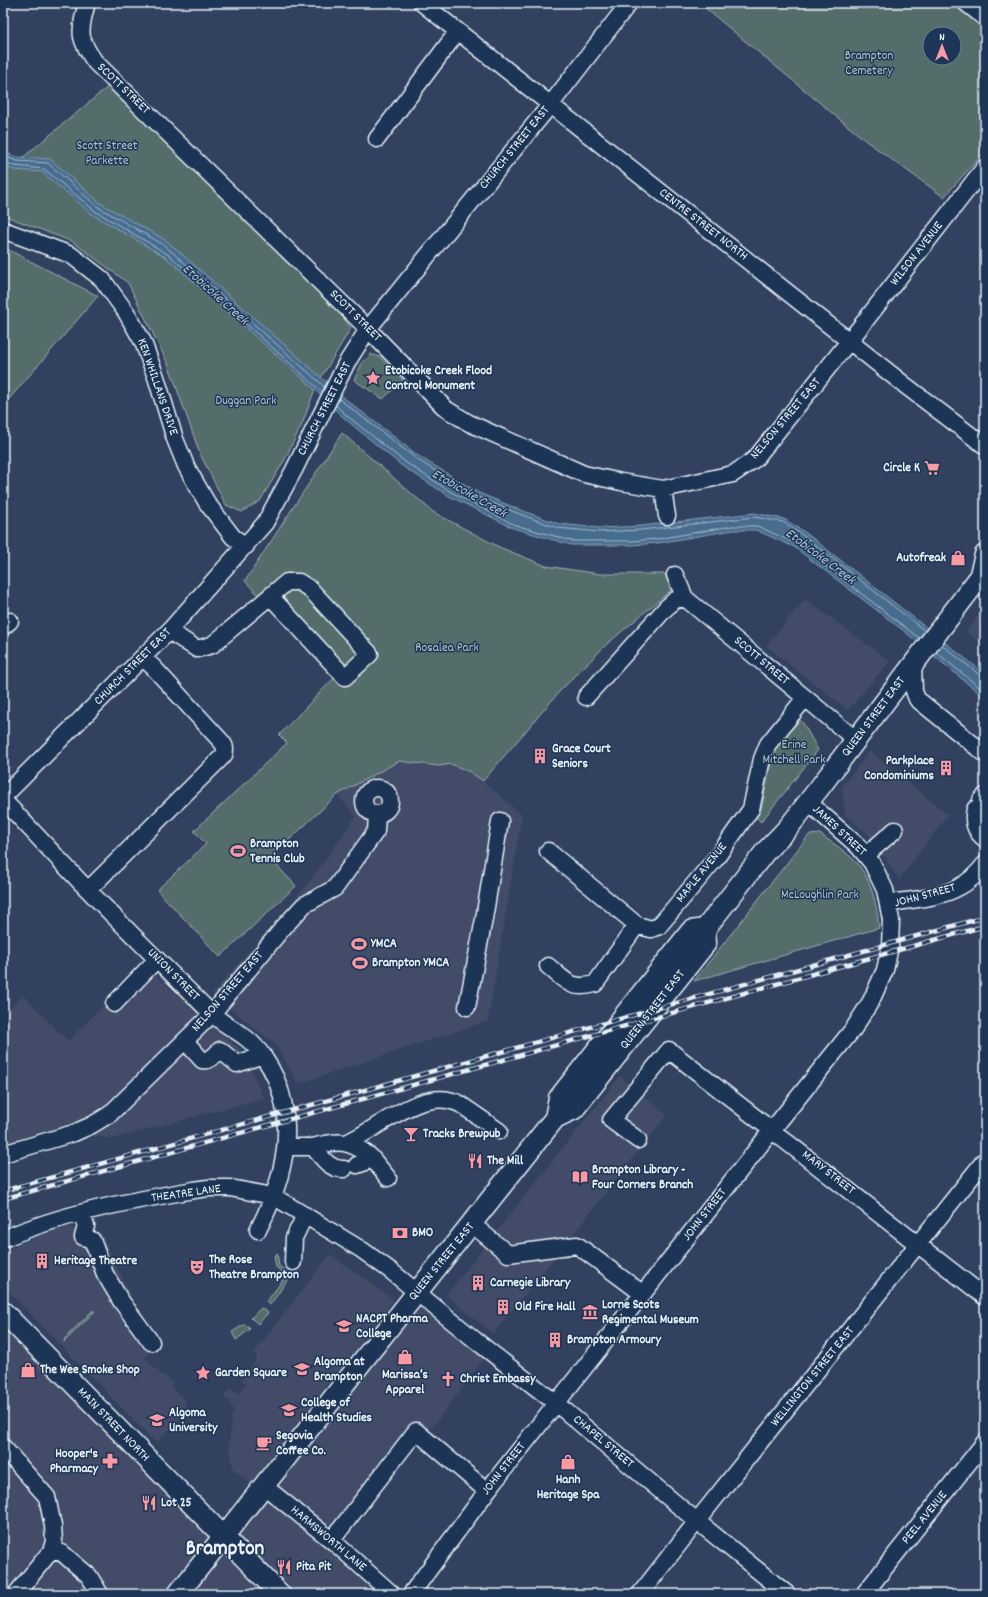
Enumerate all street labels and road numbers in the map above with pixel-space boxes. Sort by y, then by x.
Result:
street label: SCOTT STREET [92,59,154,119]
street label: CHURCH STREET EAST [475,102,555,194]
street label: CENTRE STREET NORTH [654,184,752,266]
street label: WILSON AVENUE [886,218,948,290]
street label: SCOTT STREET [325,286,385,346]
street label: KEN WHILLANS DRIVE [131,336,183,438]
street label: CHURCH STREET EAST [293,359,357,459]
street label: NELSON STREET EAST [746,374,826,464]
street label: CHURCH STREET EAST [90,624,176,710]
street label: SCOTT STREET [729,632,793,690]
street label: QUEEN STREET EAST [837,673,911,761]
street label: JAMES STREET [808,801,870,861]
street label: MAPLE AVENUE [672,839,732,907]
street label: JOHN STREET [892,879,958,913]
street label: UNION STREET [142,944,204,1006]
street label: NELSON STREET EAST [188,947,268,1037]
street label: QUEEN STREET EAST [616,966,690,1054]
street label: MARY STREET [797,1146,859,1200]
street label: THEATRE LANE [150,1180,222,1208]
street label: JOHN STREET [678,1185,732,1245]
street label: QUEEN STREET EAST [404,1219,480,1305]
street label: WELLINGTON STREET EAST [767,1323,859,1431]
street label: MAIN STREET NORTH [72,1383,154,1467]
street label: CHAPEL STREET [568,1411,638,1473]
street label: JOHN STREET [477,1439,531,1499]
street label: PEEL AVENUE [898,1487,953,1549]
street label: HARMSWORTH LANE [286,1501,370,1577]

